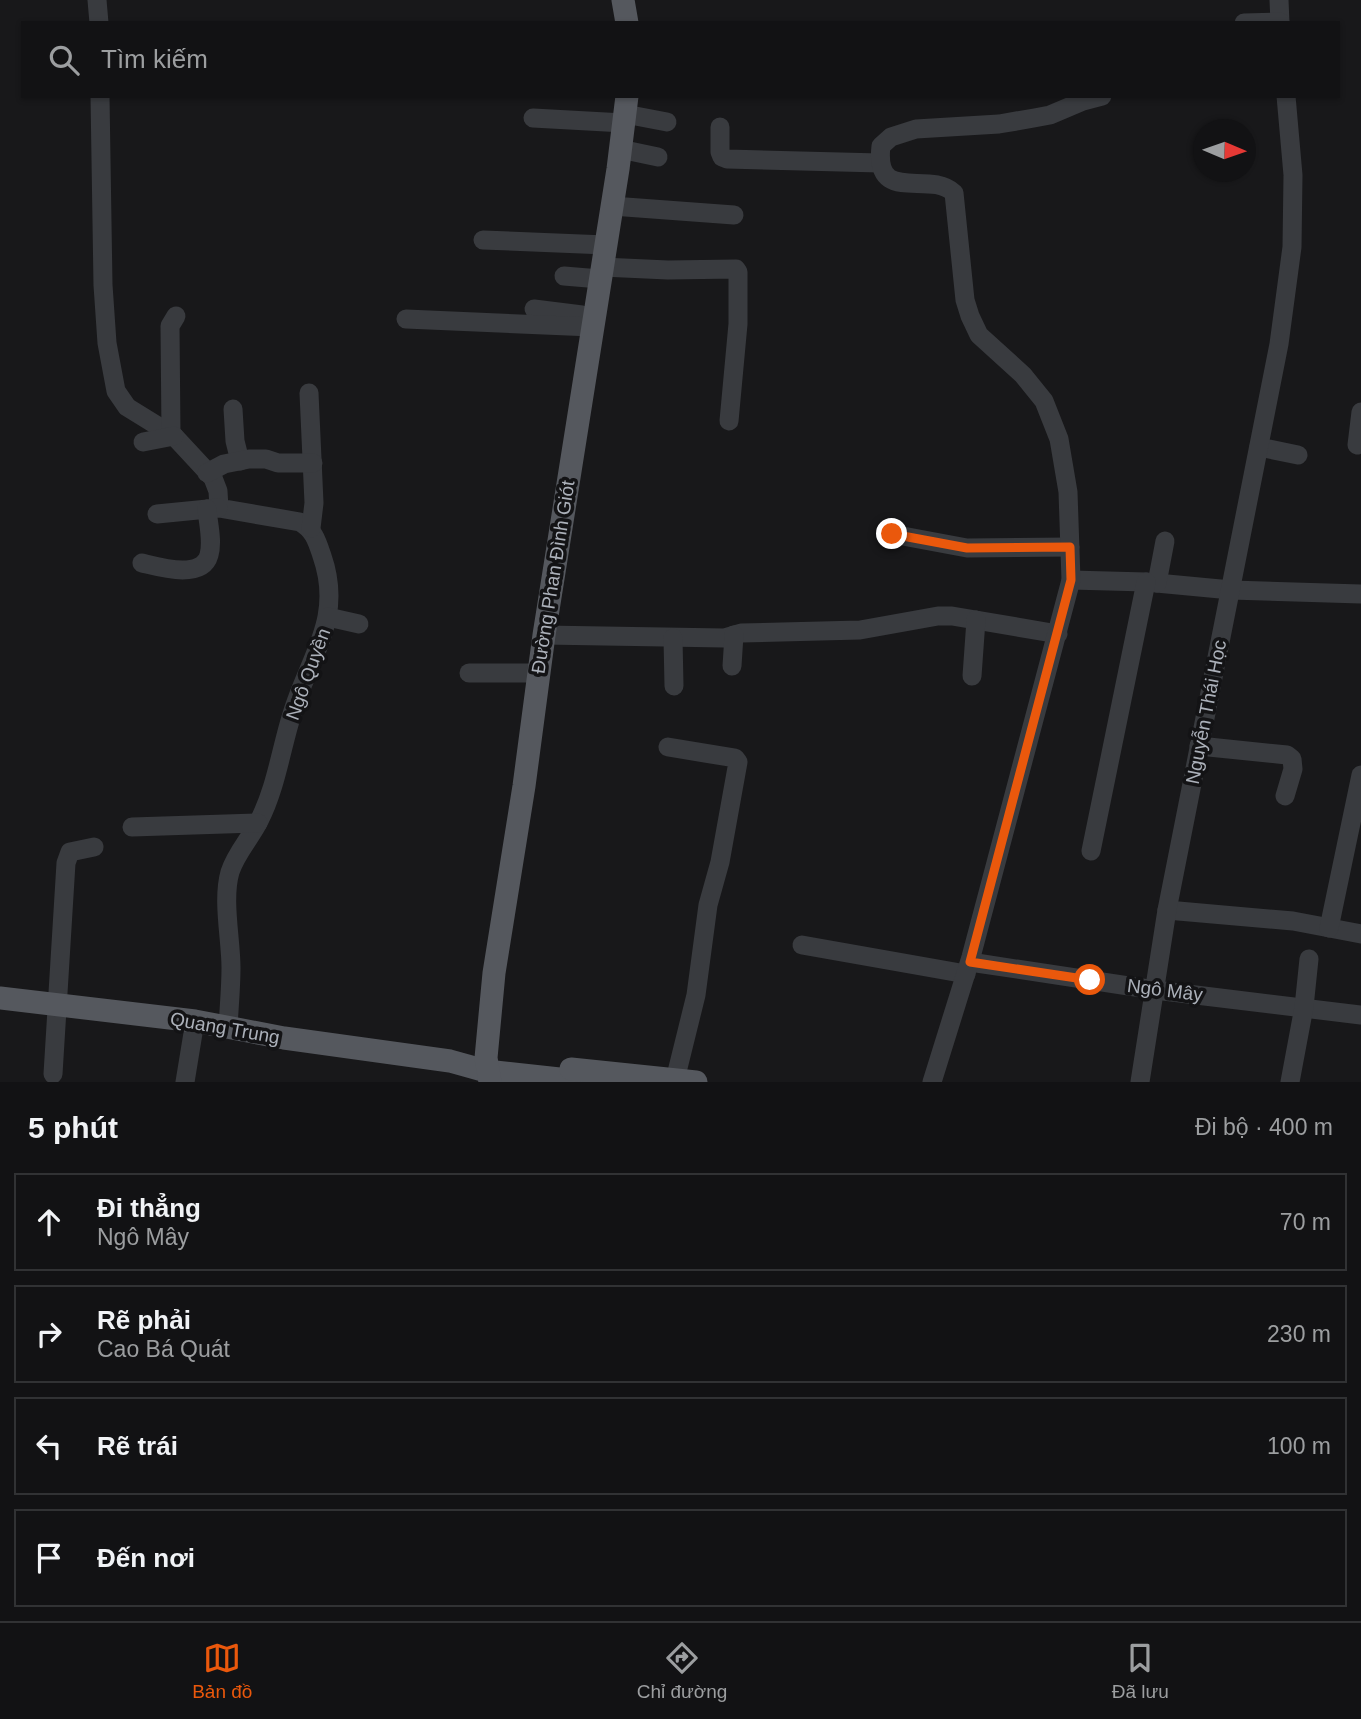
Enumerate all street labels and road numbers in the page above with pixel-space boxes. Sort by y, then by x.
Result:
street label: Đường Phan Đình Giót [527,478,579,675]
street label: Ngô Quyền [282,625,334,723]
street label: Nguyễn Thái Học [1182,638,1230,786]
street label: Ngô Mây [1126,975,1205,1005]
street label: Quang Trung [169,1008,281,1048]

